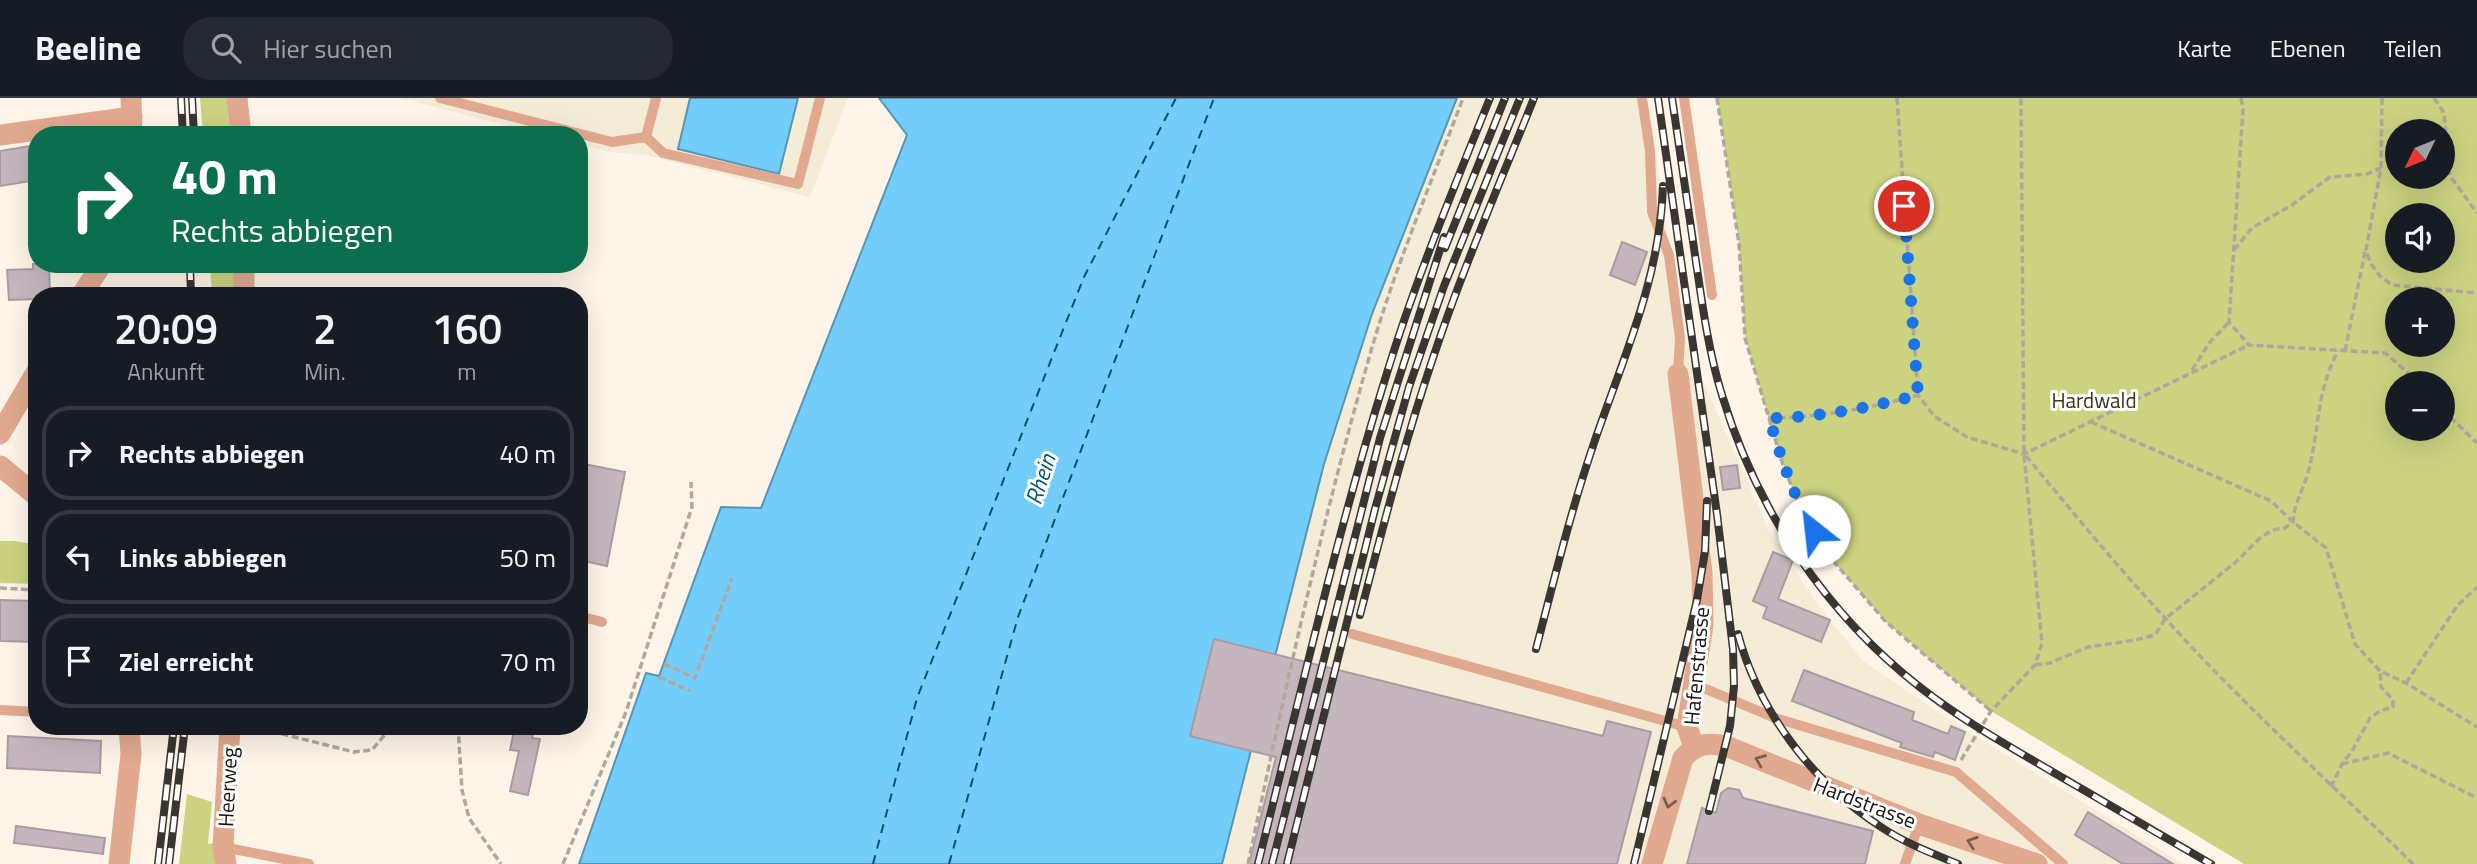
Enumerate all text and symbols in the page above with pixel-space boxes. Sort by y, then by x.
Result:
search box [183,17,673,80]
text: Beeline [35,23,141,73]
icon: search [207,29,245,67]
text: Hier suchen [263,29,393,68]
text: Karte [2177,30,2232,66]
text: Ebenen [2270,30,2346,66]
text: Teilen [2384,30,2442,66]
north arrow [2385,119,2455,189]
map controls [2385,119,2455,441]
text: 40 m [171,138,278,213]
icon: right [56,154,147,245]
pin [1874,176,1934,236]
icon: arrive [1885,187,1923,225]
button: sound [2385,203,2455,273]
text: Rechts abbiegen [171,206,393,254]
button: + [2385,287,2455,357]
text: 20:09 [114,296,218,360]
text: 2 [313,296,337,360]
text: 160 [432,296,502,360]
text: Ankunft [127,354,205,389]
text: Min. [304,354,346,389]
text: m [457,354,476,389]
button: − [2385,371,2455,441]
park label: Hardwald [2051,384,2137,416]
icon: right [60,434,98,472]
text: Rechts abbiegen [119,434,305,473]
text: 40 m [499,434,556,473]
water label: Rhein [1015,449,1065,509]
position arrow [1777,494,1851,568]
icon: left [60,538,98,576]
text: Links abbiegen [119,538,287,577]
text: 50 m [499,538,556,577]
street label: Hafenstrasse [1675,606,1717,726]
icon: arrive [60,642,98,680]
text: Ziel erreicht [119,642,254,681]
text: 70 m [499,642,556,681]
street label: Heerweg [209,746,245,828]
one-way arrow [1755,755,1767,769]
street label: Hardstrasse [1809,768,1921,836]
one-way arrow [1662,797,1677,809]
one-way arrow [1967,836,1979,850]

